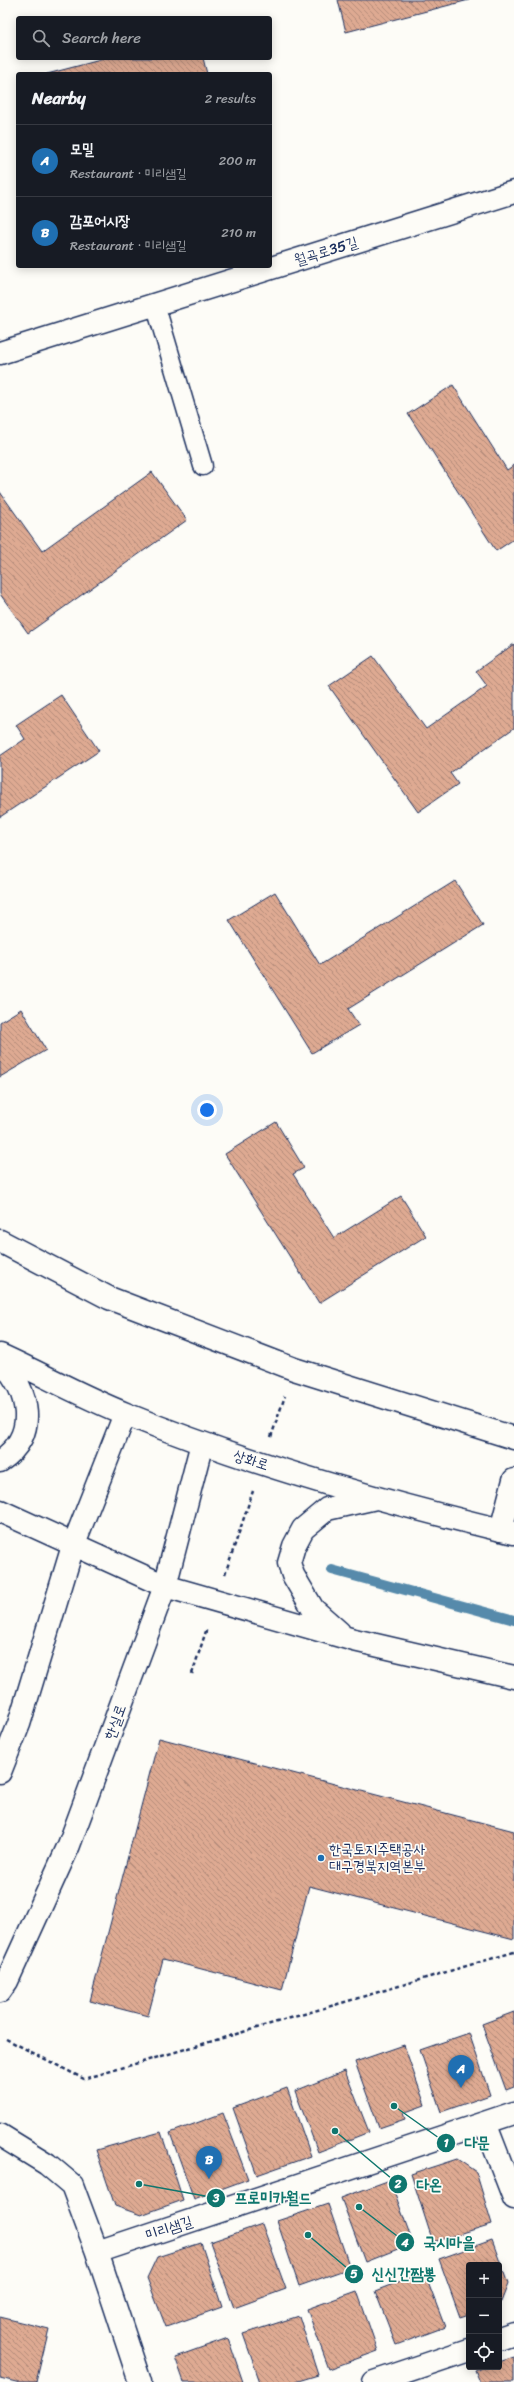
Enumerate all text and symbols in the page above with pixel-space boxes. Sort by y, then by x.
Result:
search box [16,16,272,60]
text: Search here [62,25,141,51]
icon: search [30,27,52,49]
text: Nearby [32,83,86,113]
text: 2 results [205,87,256,110]
text: 모밀 [70,136,94,162]
text: A [41,149,49,172]
text: 200 m [219,149,256,172]
text: Restaurant · 미리샘길 [70,162,186,185]
text: 감포어시장 [70,208,130,234]
text: B [41,221,49,244]
text: 210 m [221,221,256,244]
street label: 월곡로35길 [291,229,361,273]
text: Restaurant · 미리샘길 [70,234,186,257]
your location [197,1100,217,1120]
street label: 상화로 [230,1442,272,1478]
street label: 한실로 [97,1701,133,1743]
place label: 한국토지주택공사 대구경북지역본부 [329,1836,426,1879]
marker: 한국토지주택공사 대구경북지역본부 [316,1853,326,1863]
pin: A [448,2055,474,2088]
text: 다문 [464,2128,490,2157]
callout: 다문 [436,2129,498,2157]
text: 1 [443,2132,449,2154]
pin: B [196,2146,222,2179]
callout: 다온 [388,2170,450,2198]
text: 다온 [416,2170,442,2199]
text: 2 [394,2173,402,2195]
text: 프로미카월드 [234,2183,312,2212]
callout: 프로미카월드 [206,2184,320,2212]
text: 3 [212,2187,220,2209]
street label: 미리샘길 [142,2208,196,2248]
callout: 국시마을 [395,2228,483,2256]
text: 국시마을 [423,2228,475,2257]
text: 4 [400,2232,409,2254]
text: 신신간짬뽕 [372,2259,436,2288]
callout: 신신간짬뽕 [344,2260,444,2288]
map controls [466,2262,502,2370]
button: + [466,2262,502,2298]
text: 5 [350,2263,358,2285]
button: − [466,2298,502,2334]
button: locate [466,2334,502,2370]

